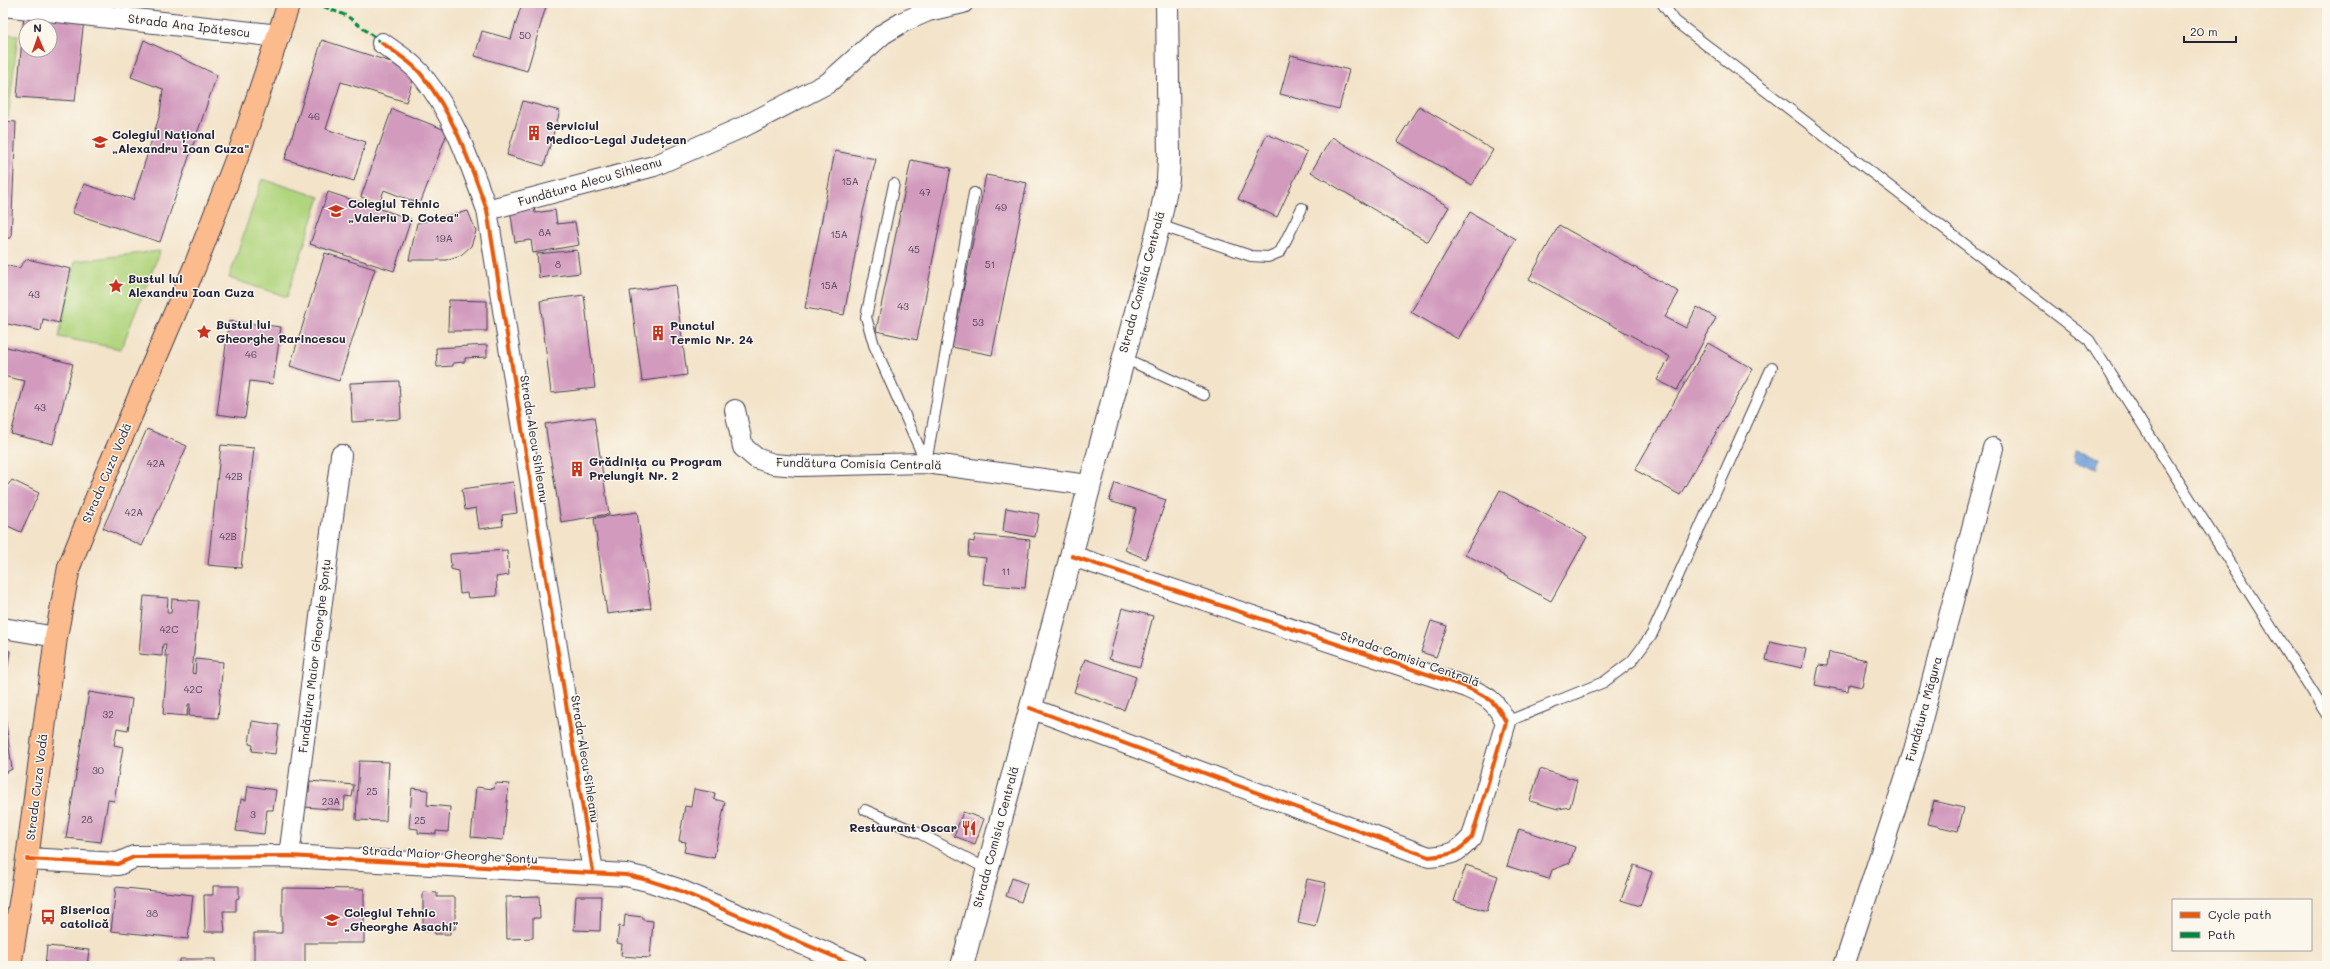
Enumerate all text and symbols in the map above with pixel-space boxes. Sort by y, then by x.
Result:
street label: Strada Ana Ipătescu [127,10,251,40]
north arrow [18,18,58,58]
scale bar [2184,18,2236,44]
text: N [33,20,42,35]
text: 20 m [2190,23,2218,39]
house number: 50 [519,28,531,42]
house number: 46 [308,109,320,123]
place label: Serviciul Medico-Legal Județean [546,117,687,148]
building icon: Serviciul Medico-Legal Județean [525,124,543,142]
place label: Colegiul Național „Alexandru Ioan Cuza" [112,126,250,156]
school or university icon: Colegiul Național „Alexandru Ioan Cuza" [91,133,109,151]
street label: Fundătura Alecu Sihleanu [516,153,663,209]
house number: 15A [841,174,859,188]
house number: 47 [919,185,931,199]
place label: Colegiul Tehnic „Valeriu D. Cotea" [348,195,459,225]
house number: 49 [995,200,1007,214]
school or university icon: Colegiul Tehnic „Valeriu D. Cotea" [327,202,345,220]
street label: Strada Comisia Centrală [1114,209,1168,354]
house number: 8A [539,225,552,239]
house number: 15A [830,227,848,241]
house number: 19A [435,231,453,245]
house number: 45 [908,242,920,256]
house number: 8 [555,257,561,271]
house number: 51 [985,257,995,271]
place label: Bustul lui Alexandru Ioan Cuza [128,270,254,300]
place icon: Bustul lui Alexandru Ioan Cuza [107,277,125,295]
house number: 15A [820,278,838,292]
house number: 43 [28,287,40,301]
house number: 43 [897,299,909,313]
house number: 53 [972,315,984,329]
place label: Bustul lui Gheorghe Rarincescu [216,316,346,346]
place label: Punctul Termic Nr. 24 [670,317,754,347]
place icon: Bustul lui Gheorghe Rarincescu [195,323,213,341]
building icon: Punctul Termic Nr. 24 [649,324,667,342]
house number: 46 [245,347,257,361]
street label: Strada Alecu Sihleanu [517,374,553,504]
house number: 43 [34,400,46,414]
street label: Strada Cuza Vodă [78,420,134,525]
place label: Grădinița cu Program Prelungit Nr. 2 [589,453,722,483]
street label: Fundătura Comisia Centrală [776,454,942,472]
house number: 42A [147,456,165,470]
building icon: Grădinița cu Program Prelungit Nr. 2 [568,460,586,478]
house number: 42B [225,469,243,483]
house number: 42A [125,505,143,519]
house number: 42B [219,529,237,543]
street label: Fundătura Maior Gheorghe Șonțu [294,558,335,754]
house number: 11 [1002,564,1010,578]
house number: 42C [160,622,178,636]
street label: Strada Comisia Centrală [1339,627,1482,689]
street label: Fundătura Măgura [1901,654,1945,763]
house number: 42C [184,682,202,696]
street label: Strada Alecu Sihleanu [568,694,604,824]
house number: 32 [102,707,114,721]
street label: Strada Cuza Vodă [22,733,50,841]
house number: 30 [92,763,104,777]
street label: Strada Comisia Centrală [968,764,1022,909]
house number: 25 [366,784,378,798]
house number: 23A [322,794,340,808]
house number: 3 [250,807,256,821]
house number: 28 [81,812,93,826]
house number: 25 [414,813,426,827]
place label: Restaurant Oscar [849,819,957,835]
restaurant icon: Restaurant Oscar [960,819,978,837]
street label: Strada Maior Gheorghe Șonțu [362,841,538,868]
legend [2172,899,2312,951]
place label: Biserica catolică [60,901,110,931]
place label: Colegiul Tehnic „Gheorghe Asachi” [344,904,458,934]
house number: 38 [146,906,158,920]
text: Cycle path [2208,906,2271,922]
bus stop icon: Biserica catolică [39,908,57,926]
school or university icon: Colegiul Tehnic „Gheorghe Asachi” [323,911,341,929]
text: Path [2208,926,2235,942]

